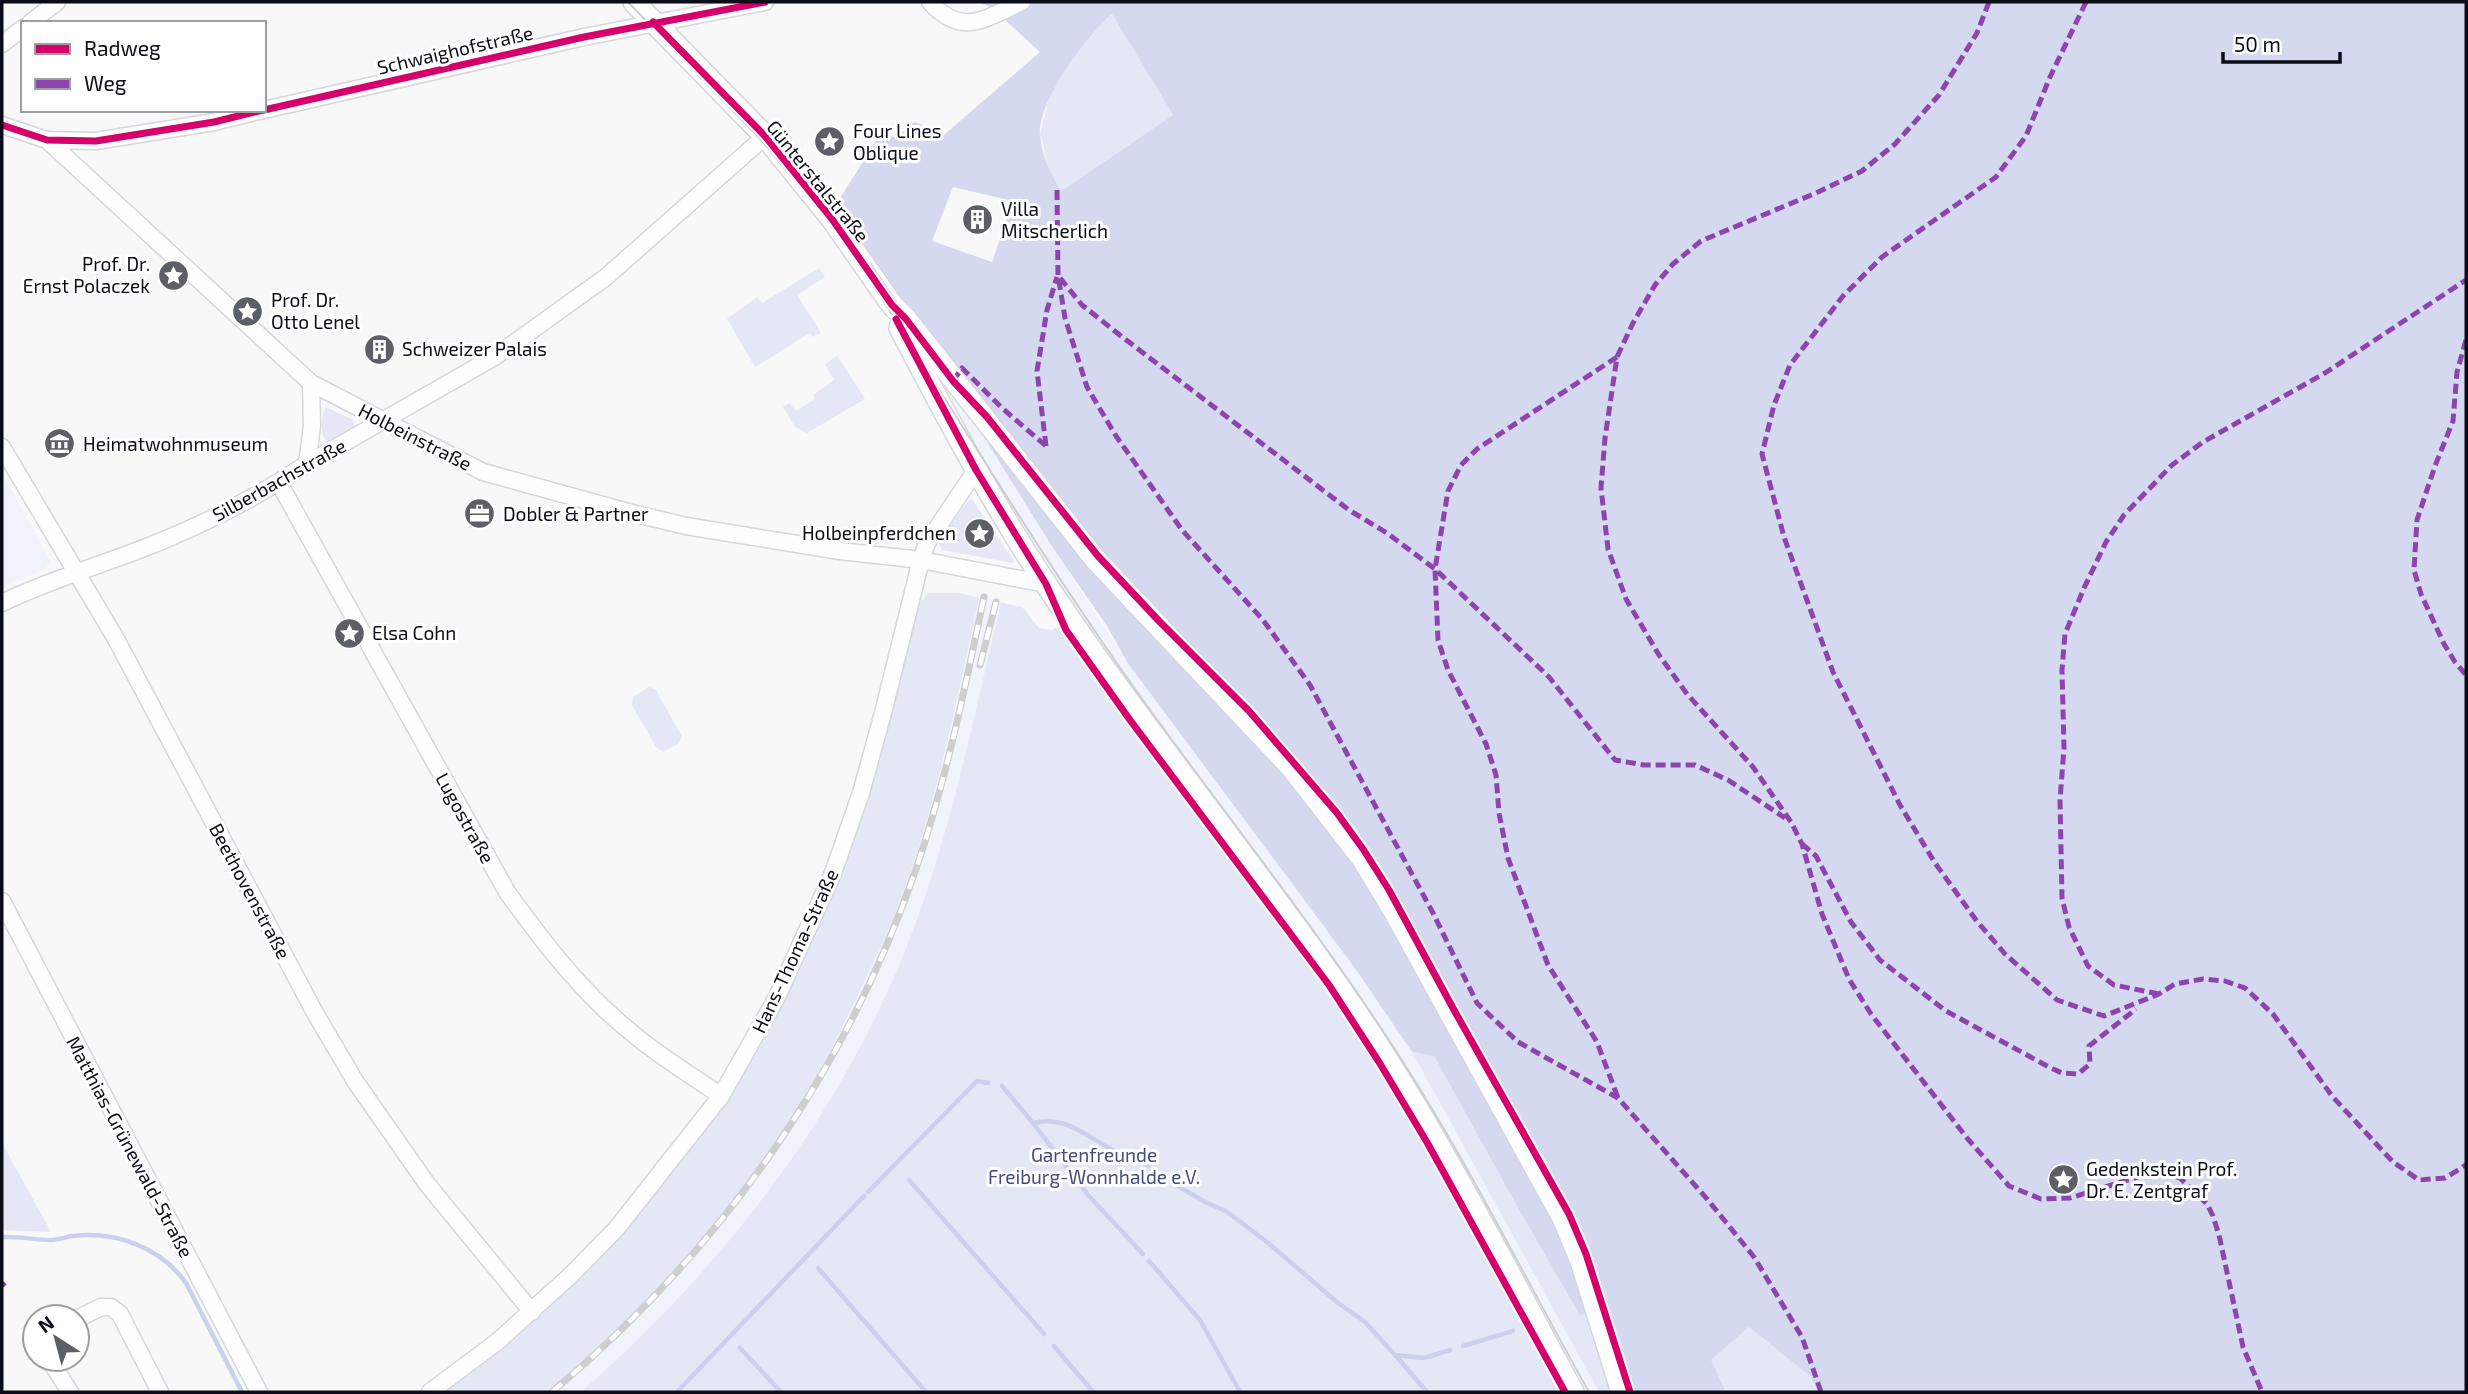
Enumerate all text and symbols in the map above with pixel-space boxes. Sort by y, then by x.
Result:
street label: Schwaighofstraße [375,20,535,79]
legend [21,21,266,112]
scale bar [2223,21,2340,65]
text: 50 m [2234,31,2281,56]
text: Radweg [84,35,161,60]
text: Weg [84,70,127,95]
street label: Günterstalstraße [762,115,874,246]
place label: Four Lines Oblique [853,119,941,164]
place icon: Four Lines Oblique [813,125,847,159]
place label: Villa Mitscherlich [1001,197,1108,242]
building icon: Villa Mitscherlich [961,203,995,237]
place label: Prof. Dr. Ernst Polaczek [23,252,150,297]
place icon: Prof. Dr. Ernst Polaczek [156,258,190,292]
place label: Prof. Dr. Otto Lenel [271,288,360,333]
place icon: Prof. Dr. Otto Lenel [231,294,265,328]
building icon: Schweizer Palais [362,332,396,366]
place label: Schweizer Palais [402,337,547,360]
street label: Holbeinstraße [355,398,476,475]
museum icon: Heimatwohnmuseum [43,427,77,461]
place label: Heimatwohnmuseum [83,432,268,455]
street label: Silberbachstraße [208,433,350,526]
office icon: Dobler & Partner [463,497,497,531]
place label: Dobler & Partner [503,502,649,525]
place icon: Holbeinpferdchen [962,516,996,550]
place label: Holbeinpferdchen [802,521,956,544]
place icon: Elsa Cohn [332,616,366,650]
place label: Elsa Cohn [372,621,456,644]
street label: Lugostraße [431,768,500,867]
street label: Beethovenstraße [205,819,296,963]
street label: Hans-Thoma-Straße [746,865,843,1037]
street label: Matthias-Grünewald-Straße [62,1032,199,1261]
park label: Gartenfreunde Freiburg-Wonnhalde e.V. [988,1143,1200,1188]
place label: Gedenkstein Prof. Dr. E. Zentgraf [2086,1157,2237,1202]
place icon: Gedenkstein Prof. Dr. E. Zentgraf [2046,1163,2080,1197]
north arrow [21,1303,91,1373]
text: N [33,1311,58,1337]

